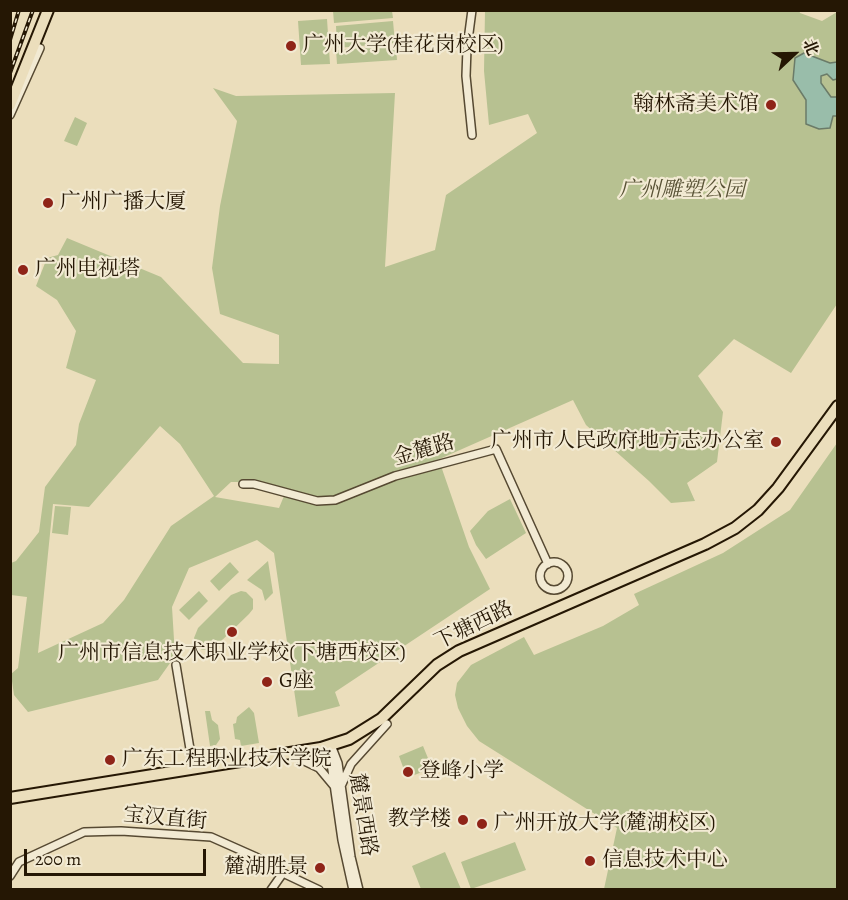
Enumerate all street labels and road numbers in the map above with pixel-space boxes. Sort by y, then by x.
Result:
street label: 金麓路 [390,430,458,472]
street label: 下塘西路 [431,596,517,656]
street label: 麓景西路 [343,772,381,858]
street label: 宝汉直街 [122,803,208,835]

